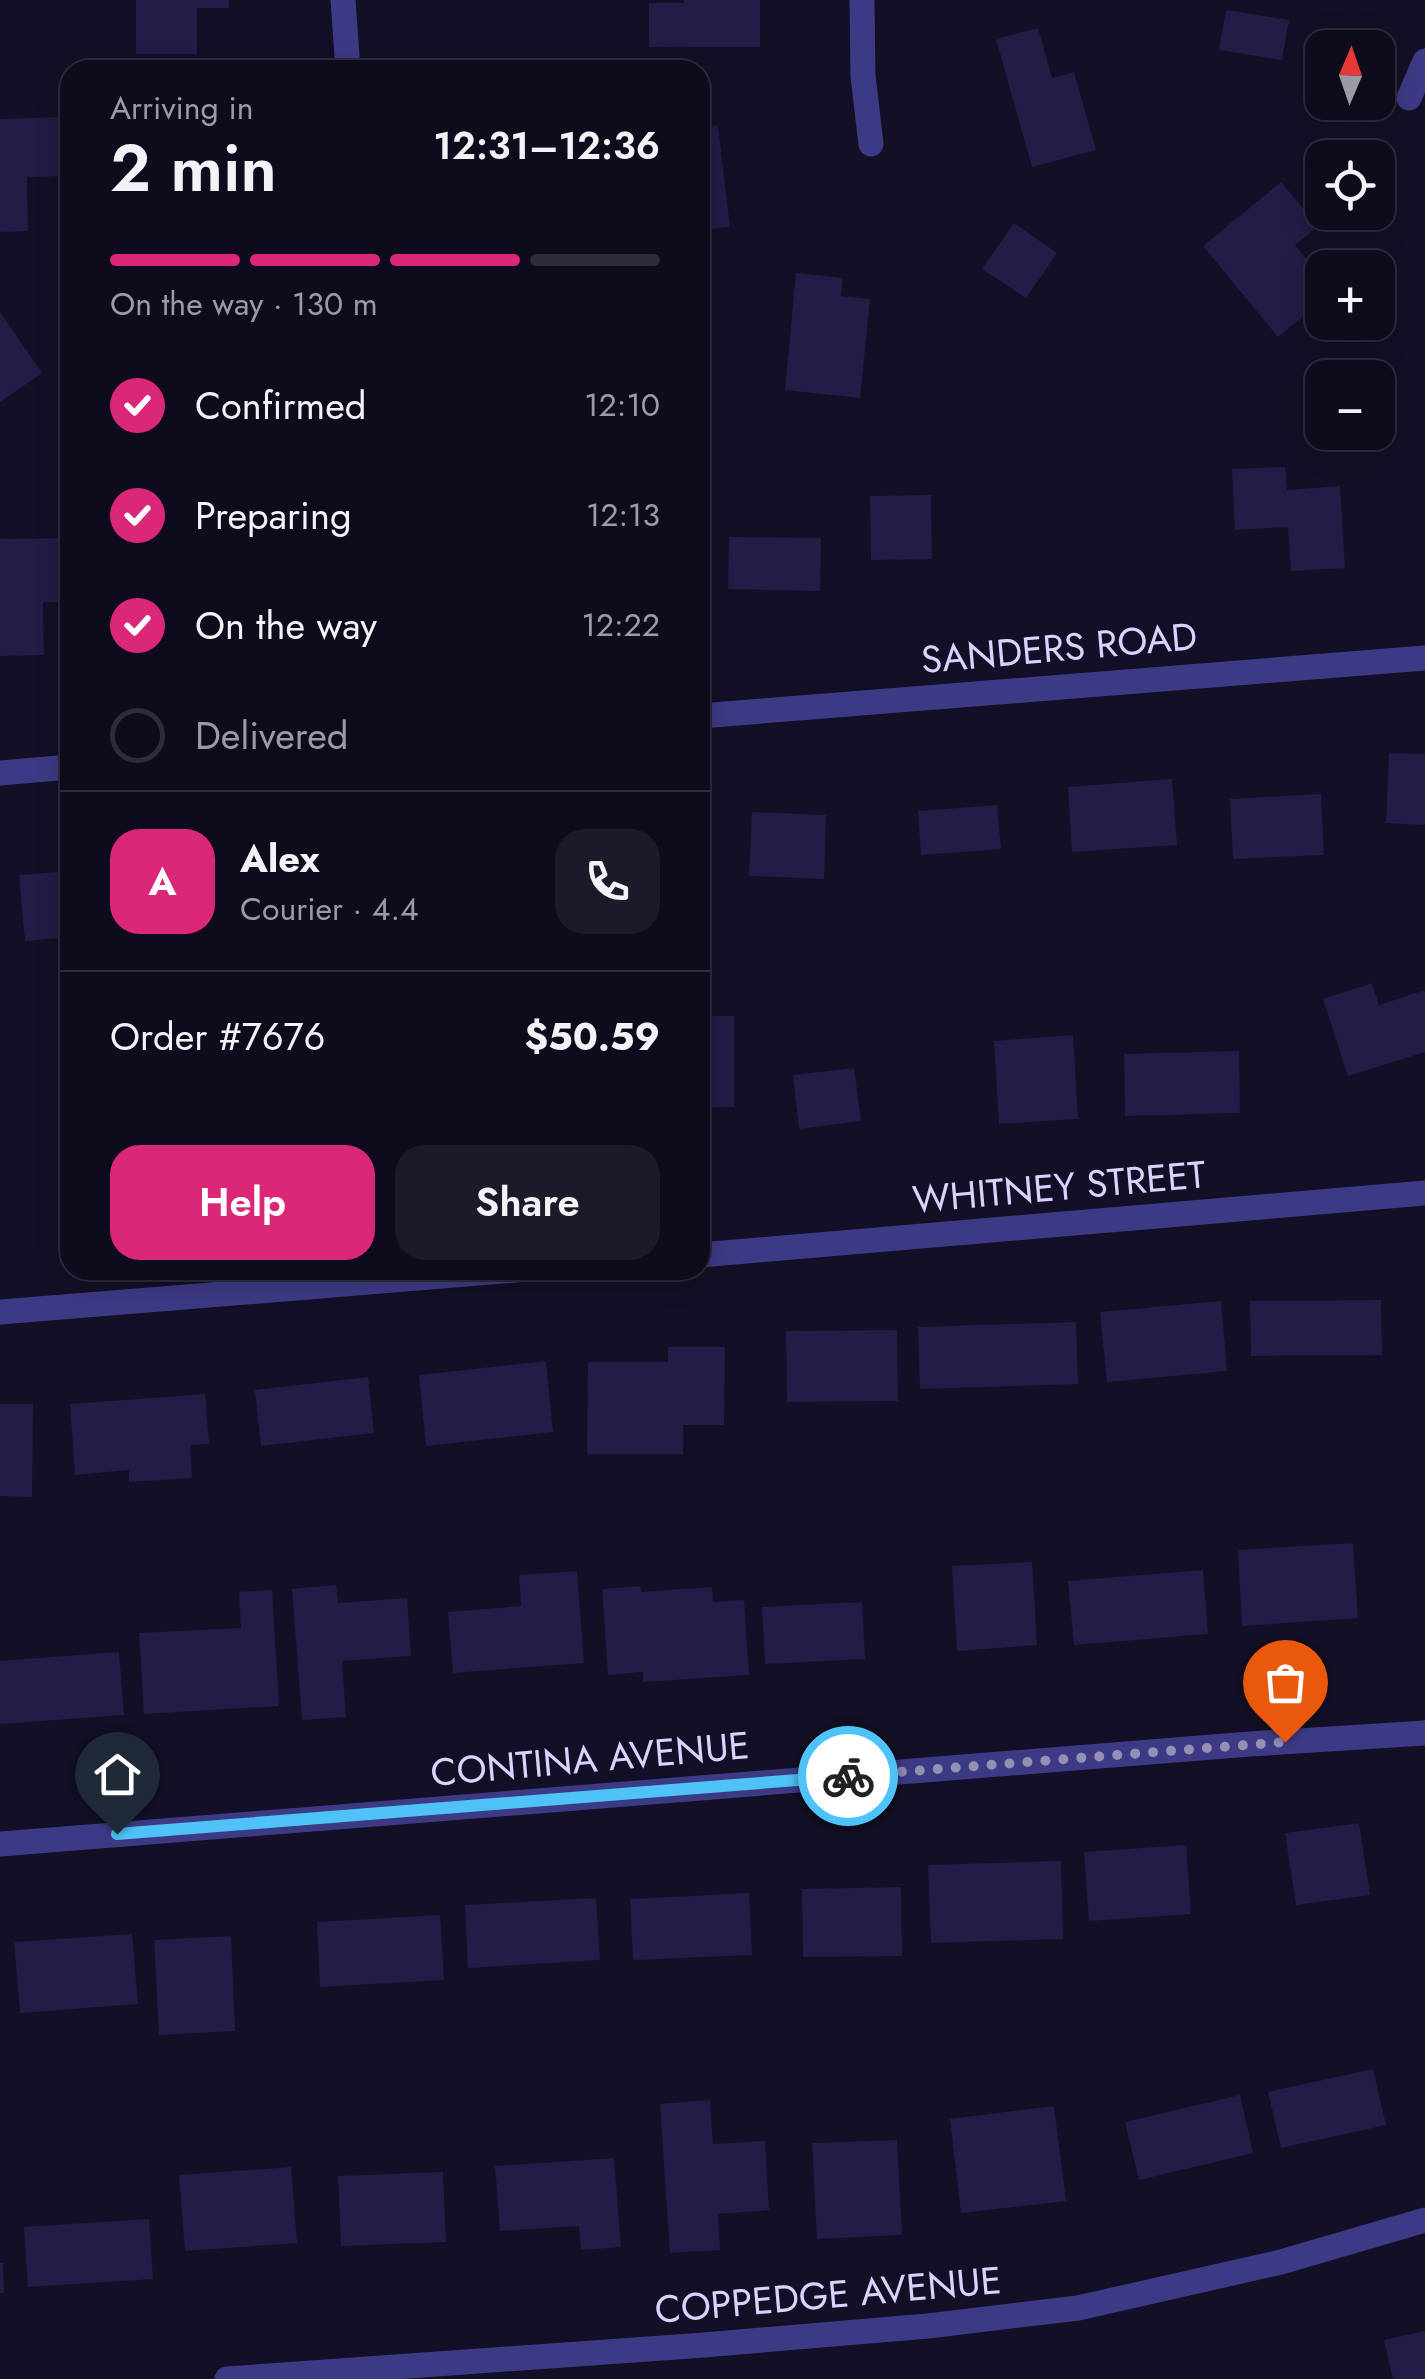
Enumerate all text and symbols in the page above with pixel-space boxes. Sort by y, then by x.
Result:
north arrow [1305,30,1395,120]
map controls [1305,30,1395,450]
text: Arriving in [110,85,254,131]
text: 12:31–12:36 [433,118,660,173]
text: 2 min [110,121,277,215]
button: locate [1305,140,1395,230]
button: + [1305,250,1395,340]
text: On the way · 130 m [110,281,378,327]
button: − [1305,360,1395,450]
icon: check [110,378,165,433]
text: Confirmed [195,378,366,433]
text: 12:10 [584,382,660,428]
icon: check [110,488,165,543]
text: Preparing [195,488,352,543]
text: 12:13 [586,492,660,538]
icon: check [110,598,165,653]
text: On the way [195,598,377,653]
text: 12:22 [581,602,660,648]
street label: SANDERS ROAD [919,608,1199,687]
text: Delivered [195,708,348,763]
button: phone [555,829,660,934]
text: Alex [240,831,320,886]
text: A [149,854,176,909]
text: Courier · 4.4 [240,886,419,932]
text: Order #7676 [110,1009,325,1064]
text: $50.59 [525,1009,660,1064]
button: Help [110,1145,375,1260]
button: Share [395,1145,660,1260]
street label: WHITNEY STREET [910,1146,1208,1227]
pin [1243,1640,1328,1743]
icon: bag [1258,1655,1313,1710]
street label: CONTINA AVENUE [428,1717,752,1800]
courier [798,1726,898,1826]
pin [75,1732,160,1835]
icon: home [90,1747,145,1802]
icon: bike [821,1749,876,1804]
street label: COPPEDGE AVENUE [652,2252,1003,2337]

